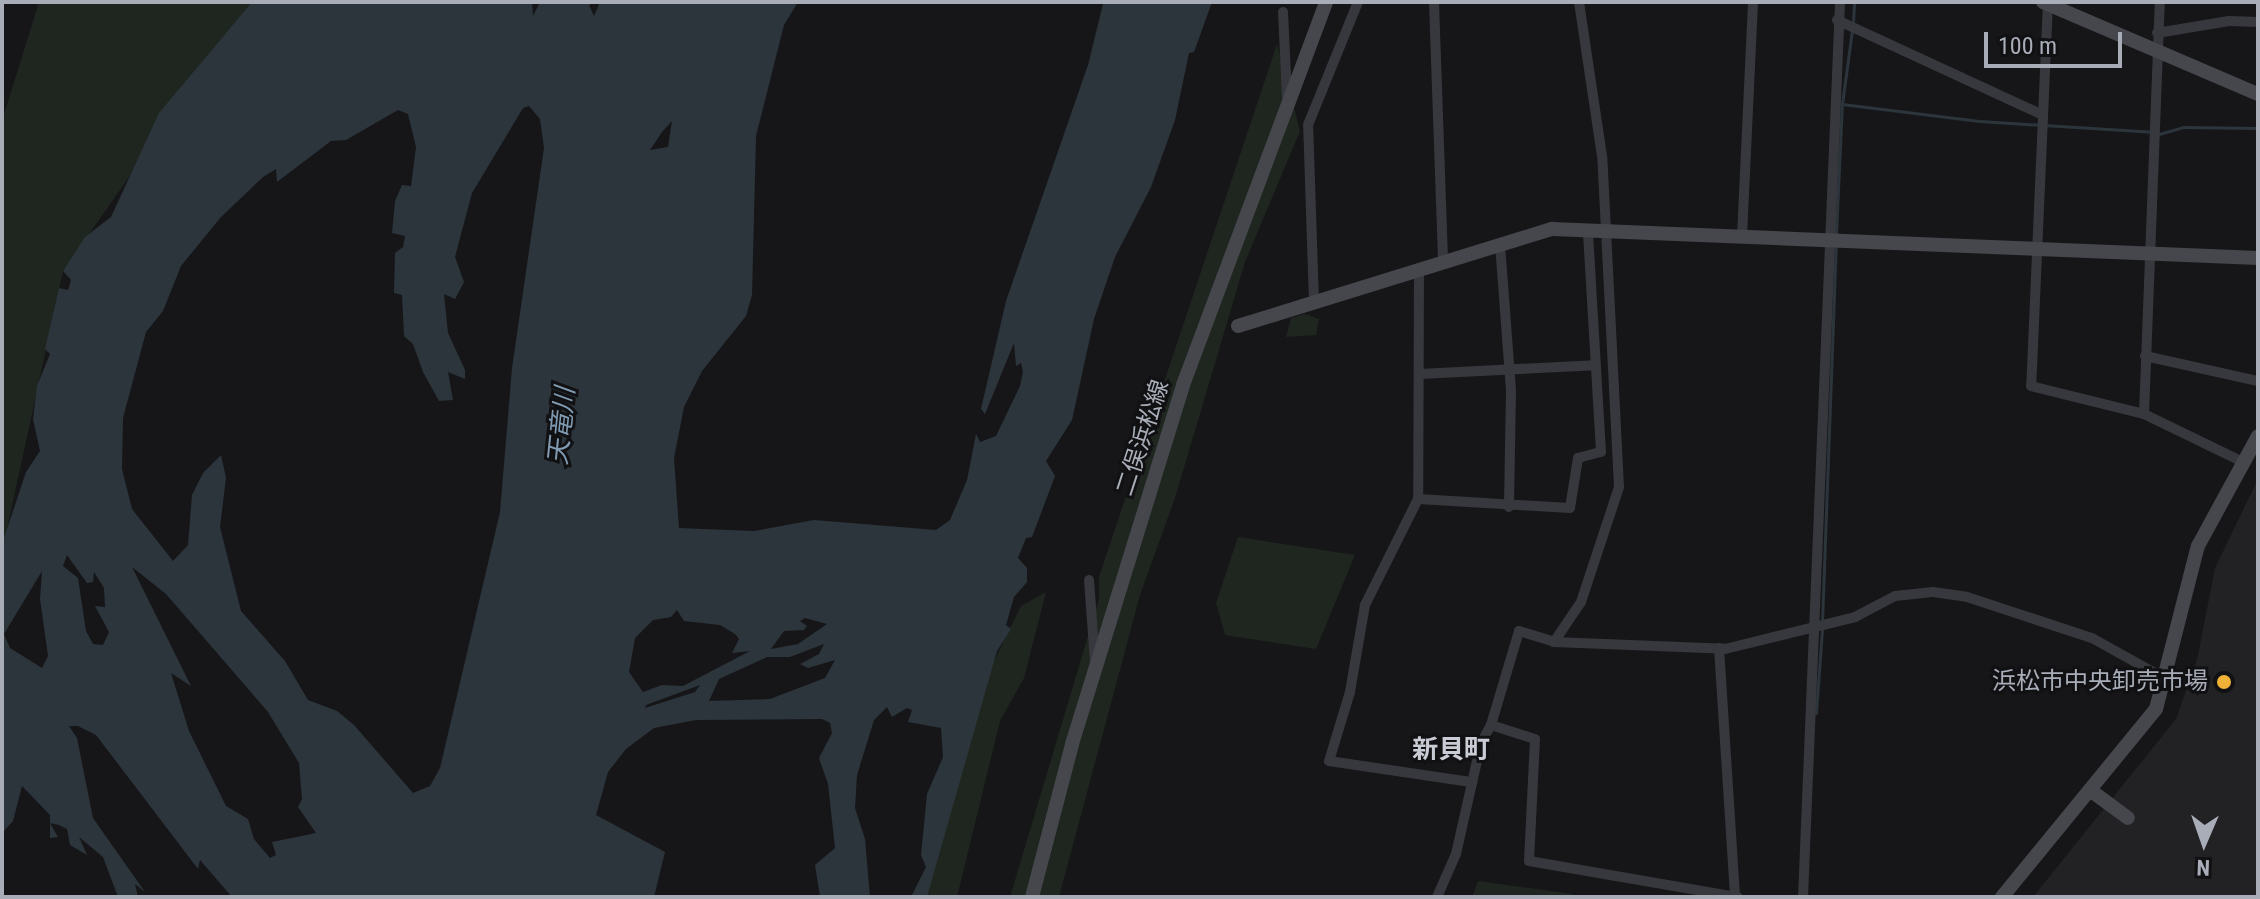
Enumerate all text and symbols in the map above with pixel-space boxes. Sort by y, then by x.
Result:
scale bar [1988,16,2126,66]
text: 100 m [1998,32,2057,60]
street label: 二俣浜松線 [1111,376,1175,500]
water label: 天竜川 [542,386,582,466]
place label: 浜松市中央卸売市場 [1992,668,2208,696]
marker: 浜松市中央卸売市場 [2215,673,2233,691]
district label: 新貝町 [1412,734,1490,766]
north arrow [2164,803,2244,883]
text: N [2196,855,2210,880]

